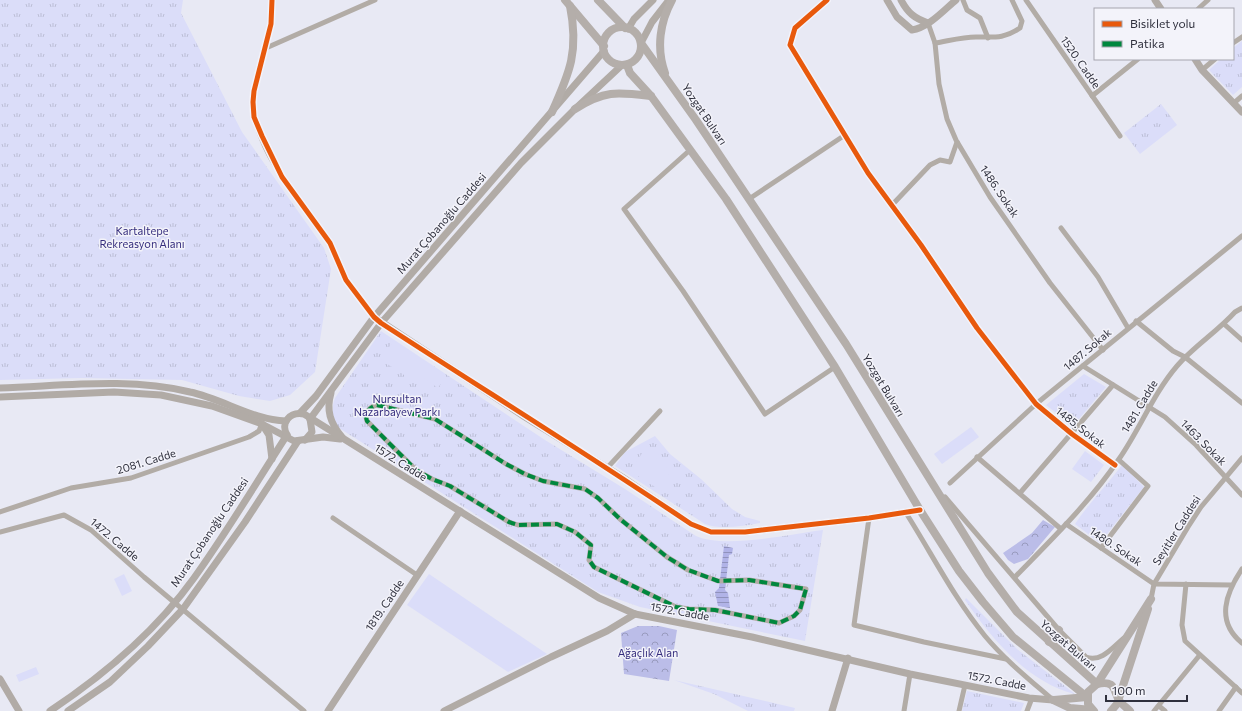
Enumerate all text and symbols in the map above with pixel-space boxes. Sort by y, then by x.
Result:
legend [1094,8,1234,60]
text: Bisiklet yolu [1130,16,1195,30]
street label: 1520. Cadde [1058,33,1104,91]
text: Patika [1130,36,1165,50]
street label: Yozgat Bulvarı [680,81,730,147]
street label: 1486. Sokak [978,163,1022,219]
street label: Murat Çobanoğlu Caddesi [394,170,488,276]
park label: Kartaltepe Rekreasyon Alanı [99,224,185,250]
street label: 1487. Sokak [1060,325,1114,373]
street label: Yozgat Bulvarı [860,351,908,419]
street label: 1481. Cadde [1118,377,1160,435]
park label: Nursultan Nazarbayev Parkı [354,392,440,418]
street label: 1485. Sokak [1054,404,1108,450]
street label: 1463. Sokak [1178,416,1230,468]
street label: 1572. Cadde [372,441,430,483]
street label: 2081. Cadde [115,446,177,476]
street label: Murat Çobanoğlu Caddesi [167,475,251,589]
street label: Seyitler Caddesi [1149,493,1203,567]
street label: 1472. Cadde [88,515,142,563]
street label: 1480. Sokak [1087,524,1145,568]
street label: 1819. Cadde [362,577,406,633]
street label: 1572. Cadde [650,599,711,623]
street label: Yozgat Bulvarı [1038,617,1100,673]
park label: Ağaçlık Alan [618,646,678,659]
street label: 1572. Cadde [967,668,1028,692]
scale bar [1106,677,1187,703]
text: 100 m [1112,683,1146,697]

